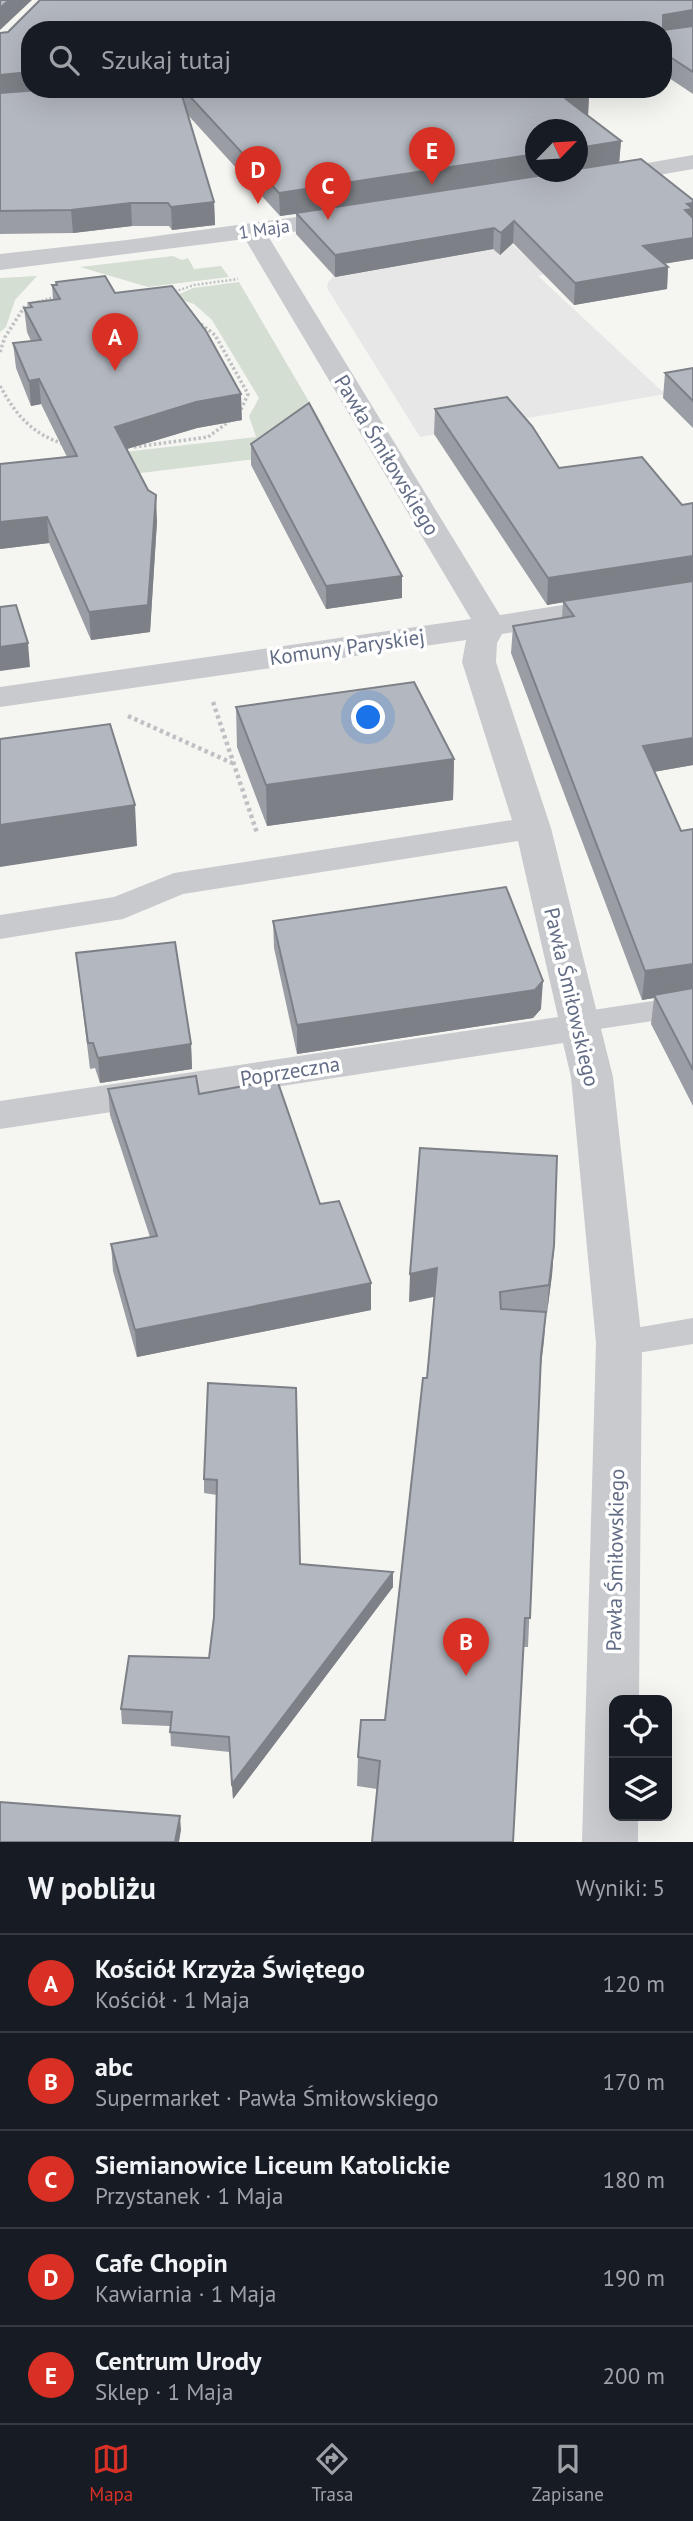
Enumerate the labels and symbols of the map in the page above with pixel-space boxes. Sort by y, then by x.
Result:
north arrow [525,119,588,182]
pin: E [409,127,455,185]
pin: D [235,146,281,204]
pin: C [305,162,351,220]
street label: 1 Maja [237,214,291,244]
pin: A [92,313,138,371]
street label: Pawła Śmiłowskiego [328,370,446,540]
street label: Komuny Paryskiej [268,623,426,671]
your location [351,700,385,734]
street label: Pawła Śmiłowskiego [538,905,606,1089]
street label: Poprzeczna [238,1050,342,1092]
street label: Pawła Śmiłowskiego [600,1468,630,1652]
pin: B [443,1618,489,1676]

